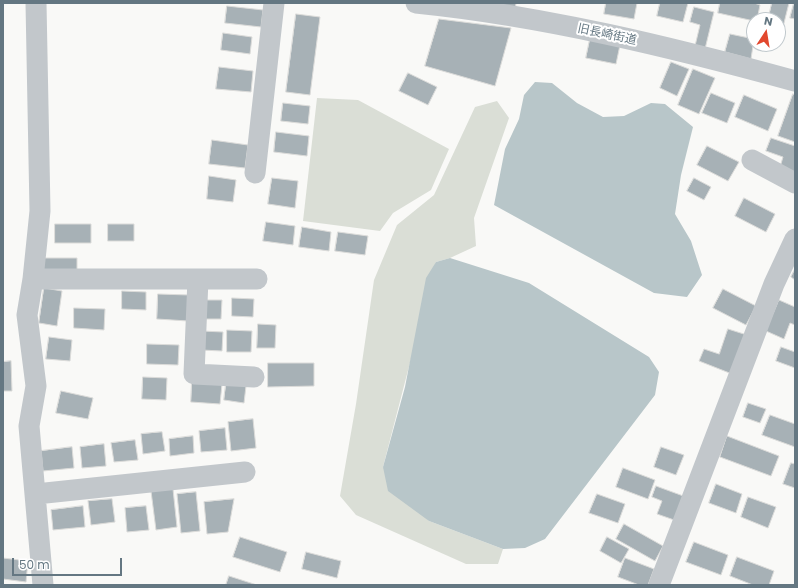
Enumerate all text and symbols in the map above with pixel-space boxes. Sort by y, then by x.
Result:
north arrow [746,12,786,52]
text: N [763,13,774,30]
street label: 旧長崎街道 [576,22,638,48]
scale bar [14,550,124,576]
text: 50 m [19,556,50,573]

